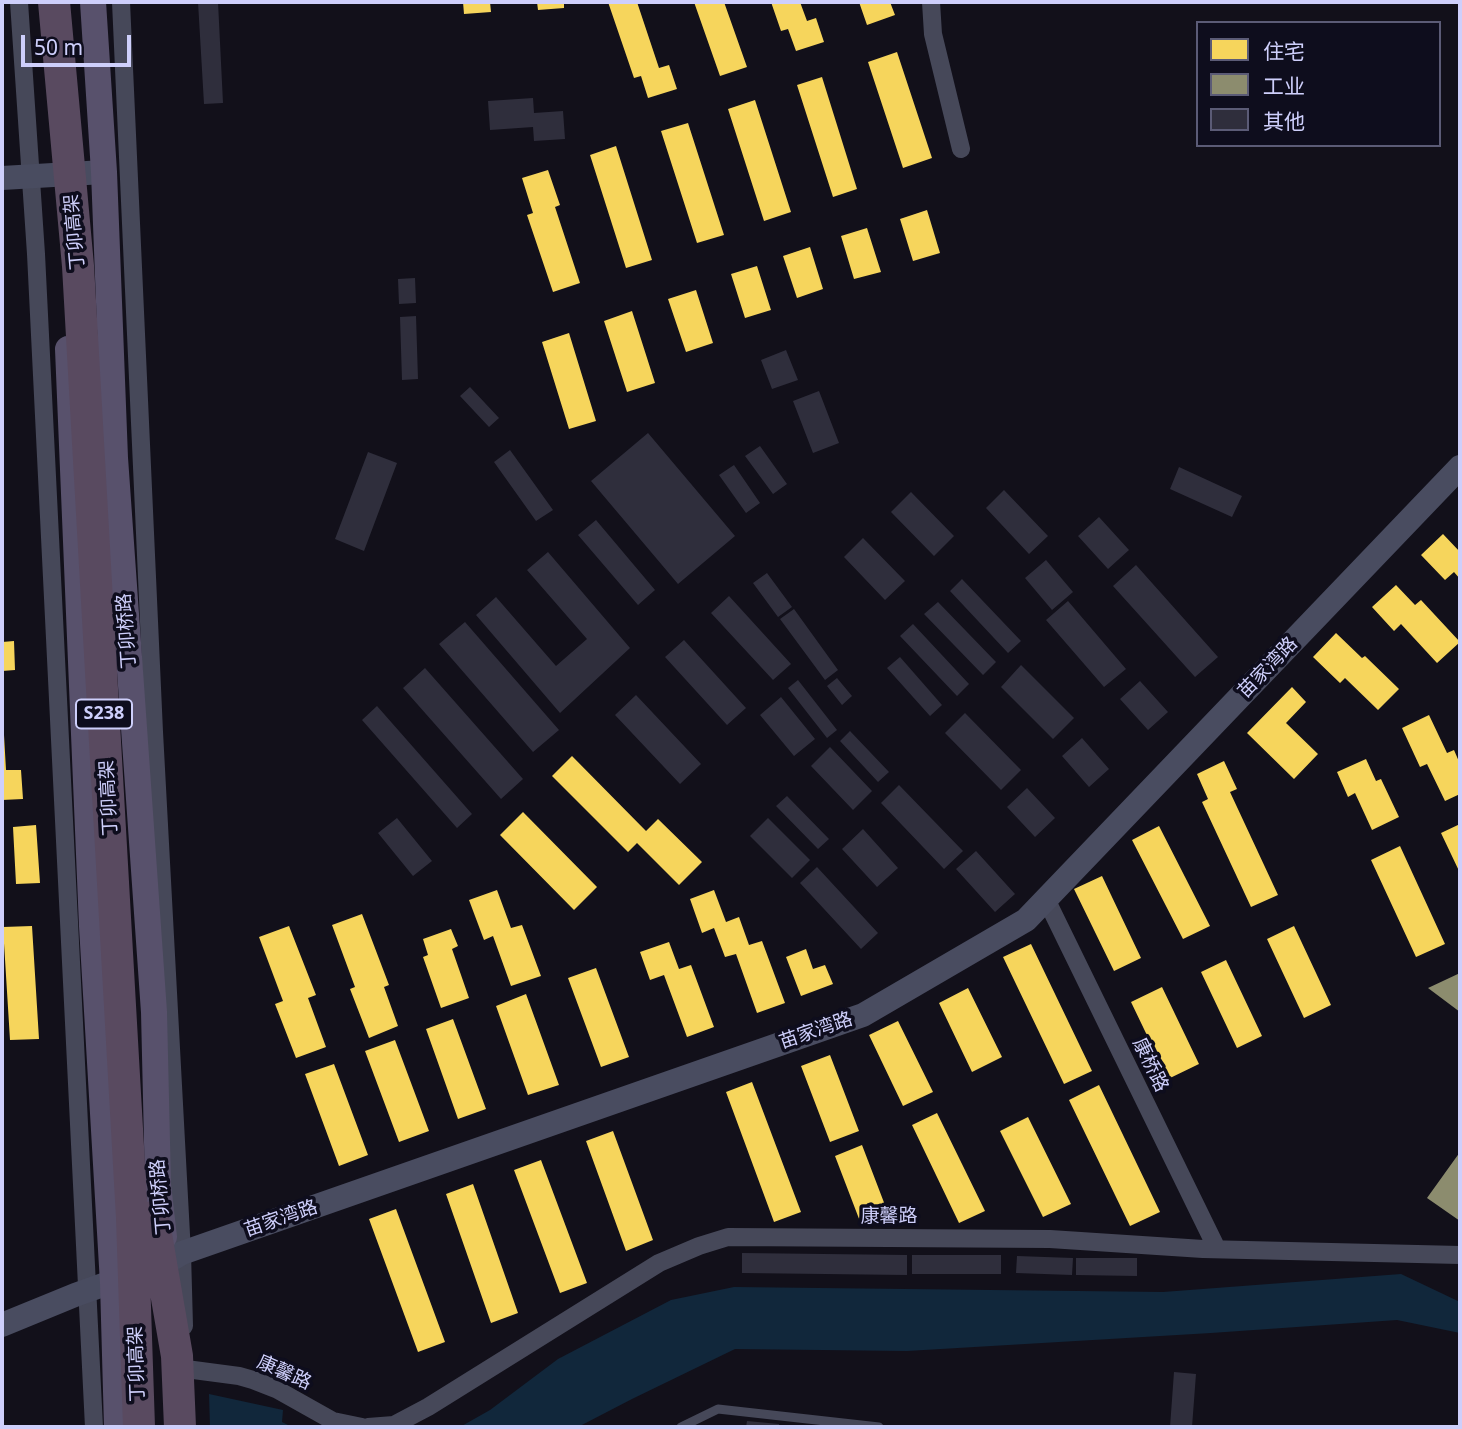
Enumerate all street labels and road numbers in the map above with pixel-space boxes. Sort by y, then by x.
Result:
street label: 丁卯高架 [60,193,90,271]
street label: 丁卯桥路 [113,592,141,670]
street label: 苗家湾路 [1233,633,1303,703]
road number: S238 [76,700,132,728]
street label: 丁卯高架 [96,759,122,837]
street label: 苗家湾路 [776,1008,856,1054]
street label: 康桥路 [1127,1034,1173,1096]
street label: 丁卯桥路 [146,1158,176,1236]
street label: 苗家湾路 [241,1196,321,1242]
street label: 康馨路 [861,1206,917,1228]
street label: 丁卯高架 [124,1326,150,1402]
street label: 康馨路 [253,1351,315,1395]

